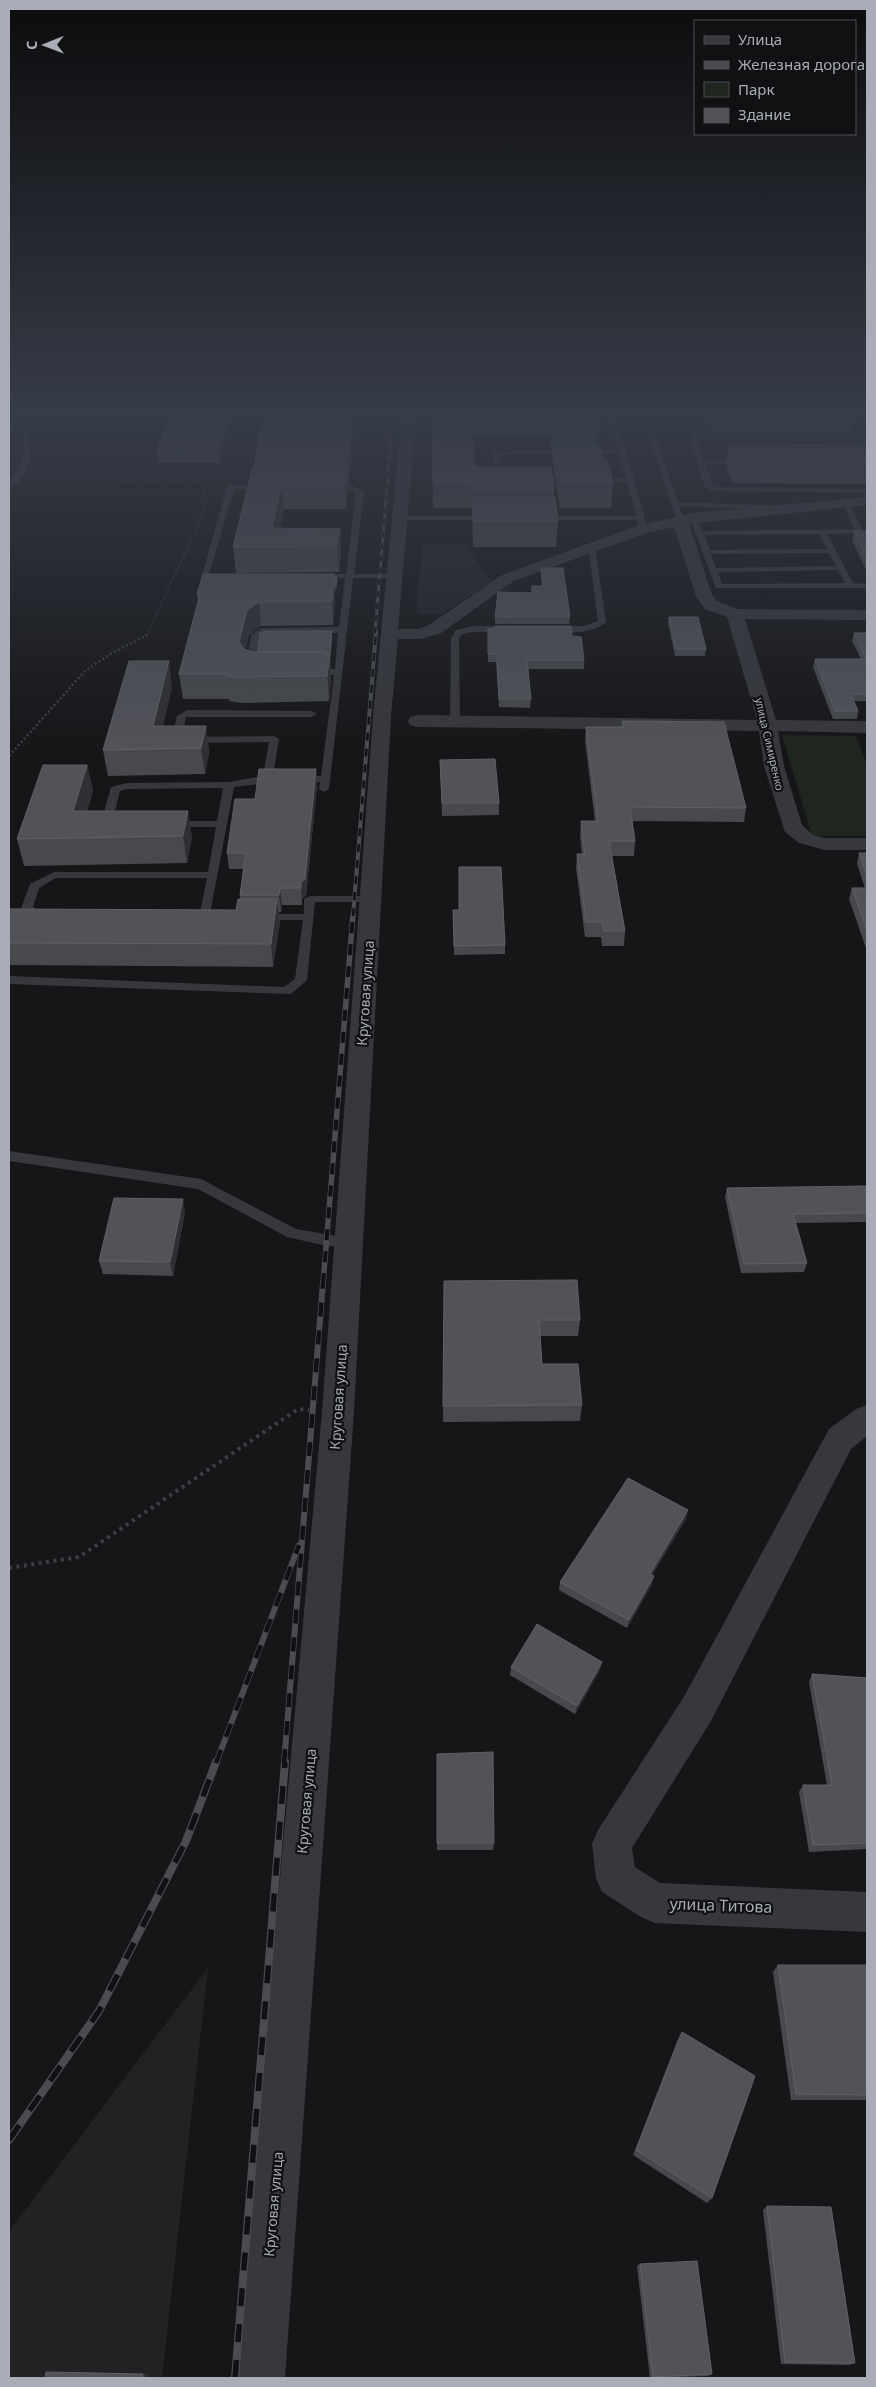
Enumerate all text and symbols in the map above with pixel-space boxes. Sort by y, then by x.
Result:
north arrow [20,20,70,70]
legend [694,20,856,135]
text: Улица [738,29,782,49]
text: С [22,41,41,50]
text: Железная дорога [738,54,865,74]
text: Парк [738,79,774,99]
text: Здание [738,104,791,124]
street label: улица Симиренко [752,696,788,792]
street label: Круговая улица [352,940,378,1046]
street label: Круговая улица [325,1344,351,1450]
street label: Круговая улица [292,1748,320,1854]
street label: улица Титова [669,1892,773,1918]
street label: Круговая улица [259,2151,287,2257]

